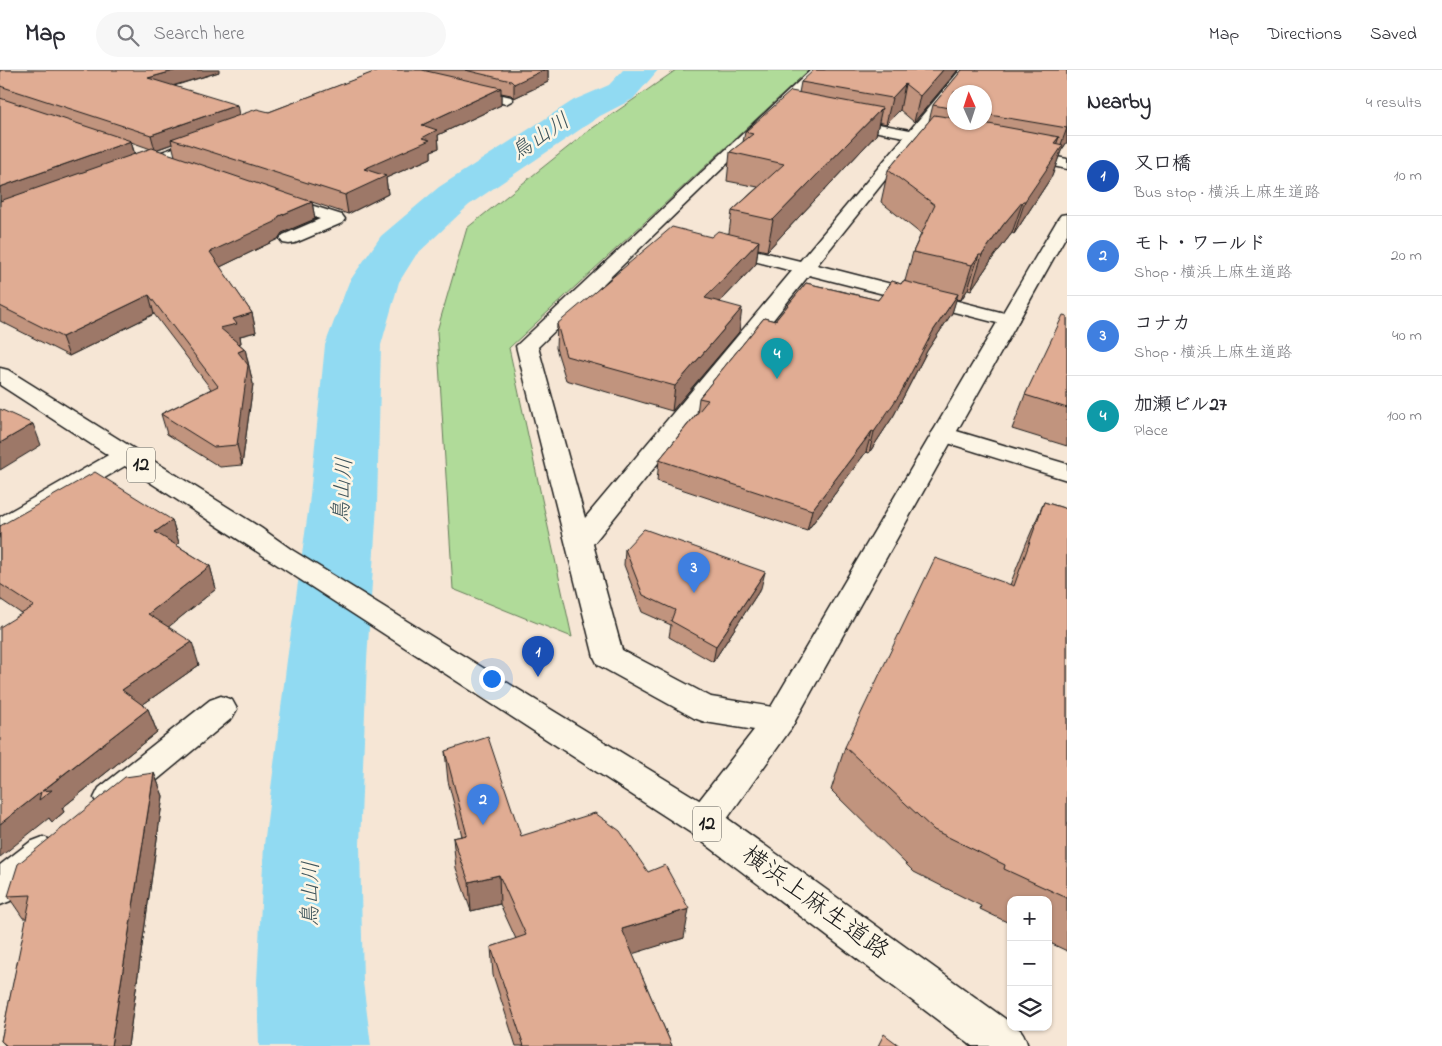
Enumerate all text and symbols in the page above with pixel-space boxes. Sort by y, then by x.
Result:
search box [96,12,446,57]
text: Map [25,17,66,52]
icon: search [114,21,142,49]
text: Search here [154,21,245,48]
text: Map [1209,22,1239,48]
text: Directions [1267,22,1342,48]
text: Saved [1370,22,1417,48]
north arrow [947,85,992,130]
text: Nearby [1087,88,1151,118]
text: 4 results [1366,91,1422,115]
water label: 鳥山川 [505,106,577,170]
text: 又口橋 [1134,151,1191,178]
text: 1 [1100,164,1106,188]
text: 10 m [1394,164,1422,188]
text: Bus stop · 横浜上麻生道路 [1134,181,1320,205]
text: モト・ワールド [1134,231,1266,258]
text: 2 [1099,244,1107,268]
text: 20 m [1391,244,1422,268]
text: Shop · 横浜上麻生道路 [1134,261,1292,285]
text: コナカ [1134,311,1191,338]
text: 3 [1100,324,1106,348]
text: 40 m [1392,324,1422,348]
pin: 4 [761,338,793,379]
text: Shop · 横浜上麻生道路 [1134,341,1292,365]
text: 加瀬ビル27 [1134,392,1227,419]
text: 4 [1100,404,1106,428]
text: 100 m [1387,404,1422,428]
text: Place [1134,419,1168,443]
road number: 12 [127,448,155,482]
water label: 鳥山川 [326,456,362,524]
pin: 3 [678,552,710,593]
pin: 1 [522,636,554,677]
your location [479,666,505,692]
pin: 2 [467,784,499,825]
road number: 12 [693,806,721,842]
street label: 横浜上麻生道路 [734,838,896,970]
water label: 鳥山川 [295,861,329,927]
map controls [1007,896,1052,1031]
button: + [1007,896,1052,941]
button: − [1007,941,1052,986]
button: layers [1007,986,1052,1031]

